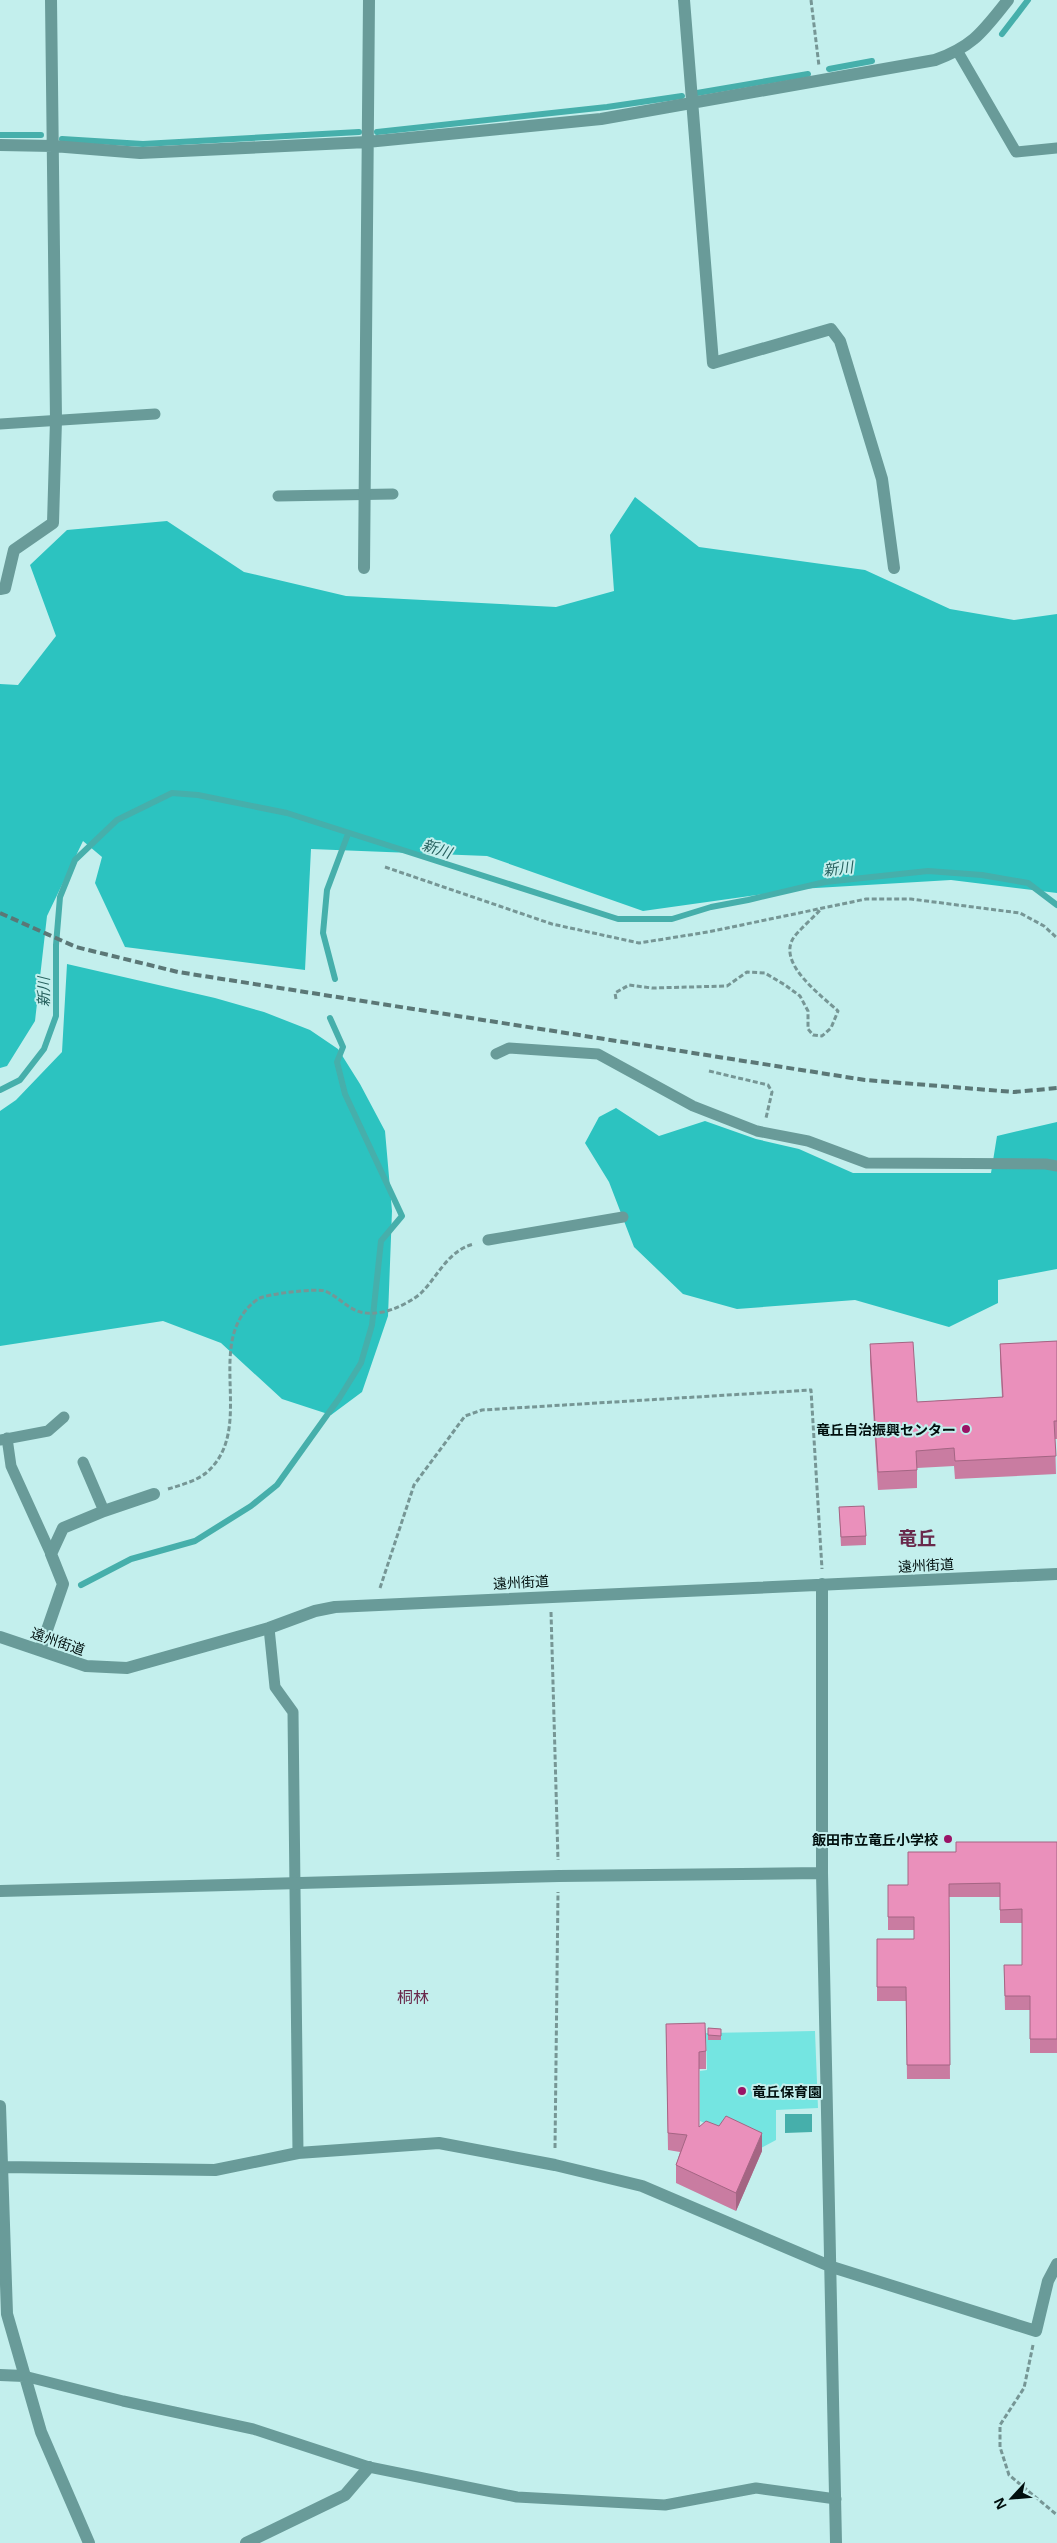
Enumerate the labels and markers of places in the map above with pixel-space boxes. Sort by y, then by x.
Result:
place label: 竜丘自治振興センター [816,1420,956,1439]
marker: 竜丘自治振興センター [960,1423,972,1435]
place label: 飯田市立竜丘小学校 [812,1830,938,1849]
marker: 飯田市立竜丘小学校 [942,1833,954,1845]
place label: 竜丘保育園 [752,2082,822,2101]
marker: 竜丘保育園 [736,2085,748,2097]

